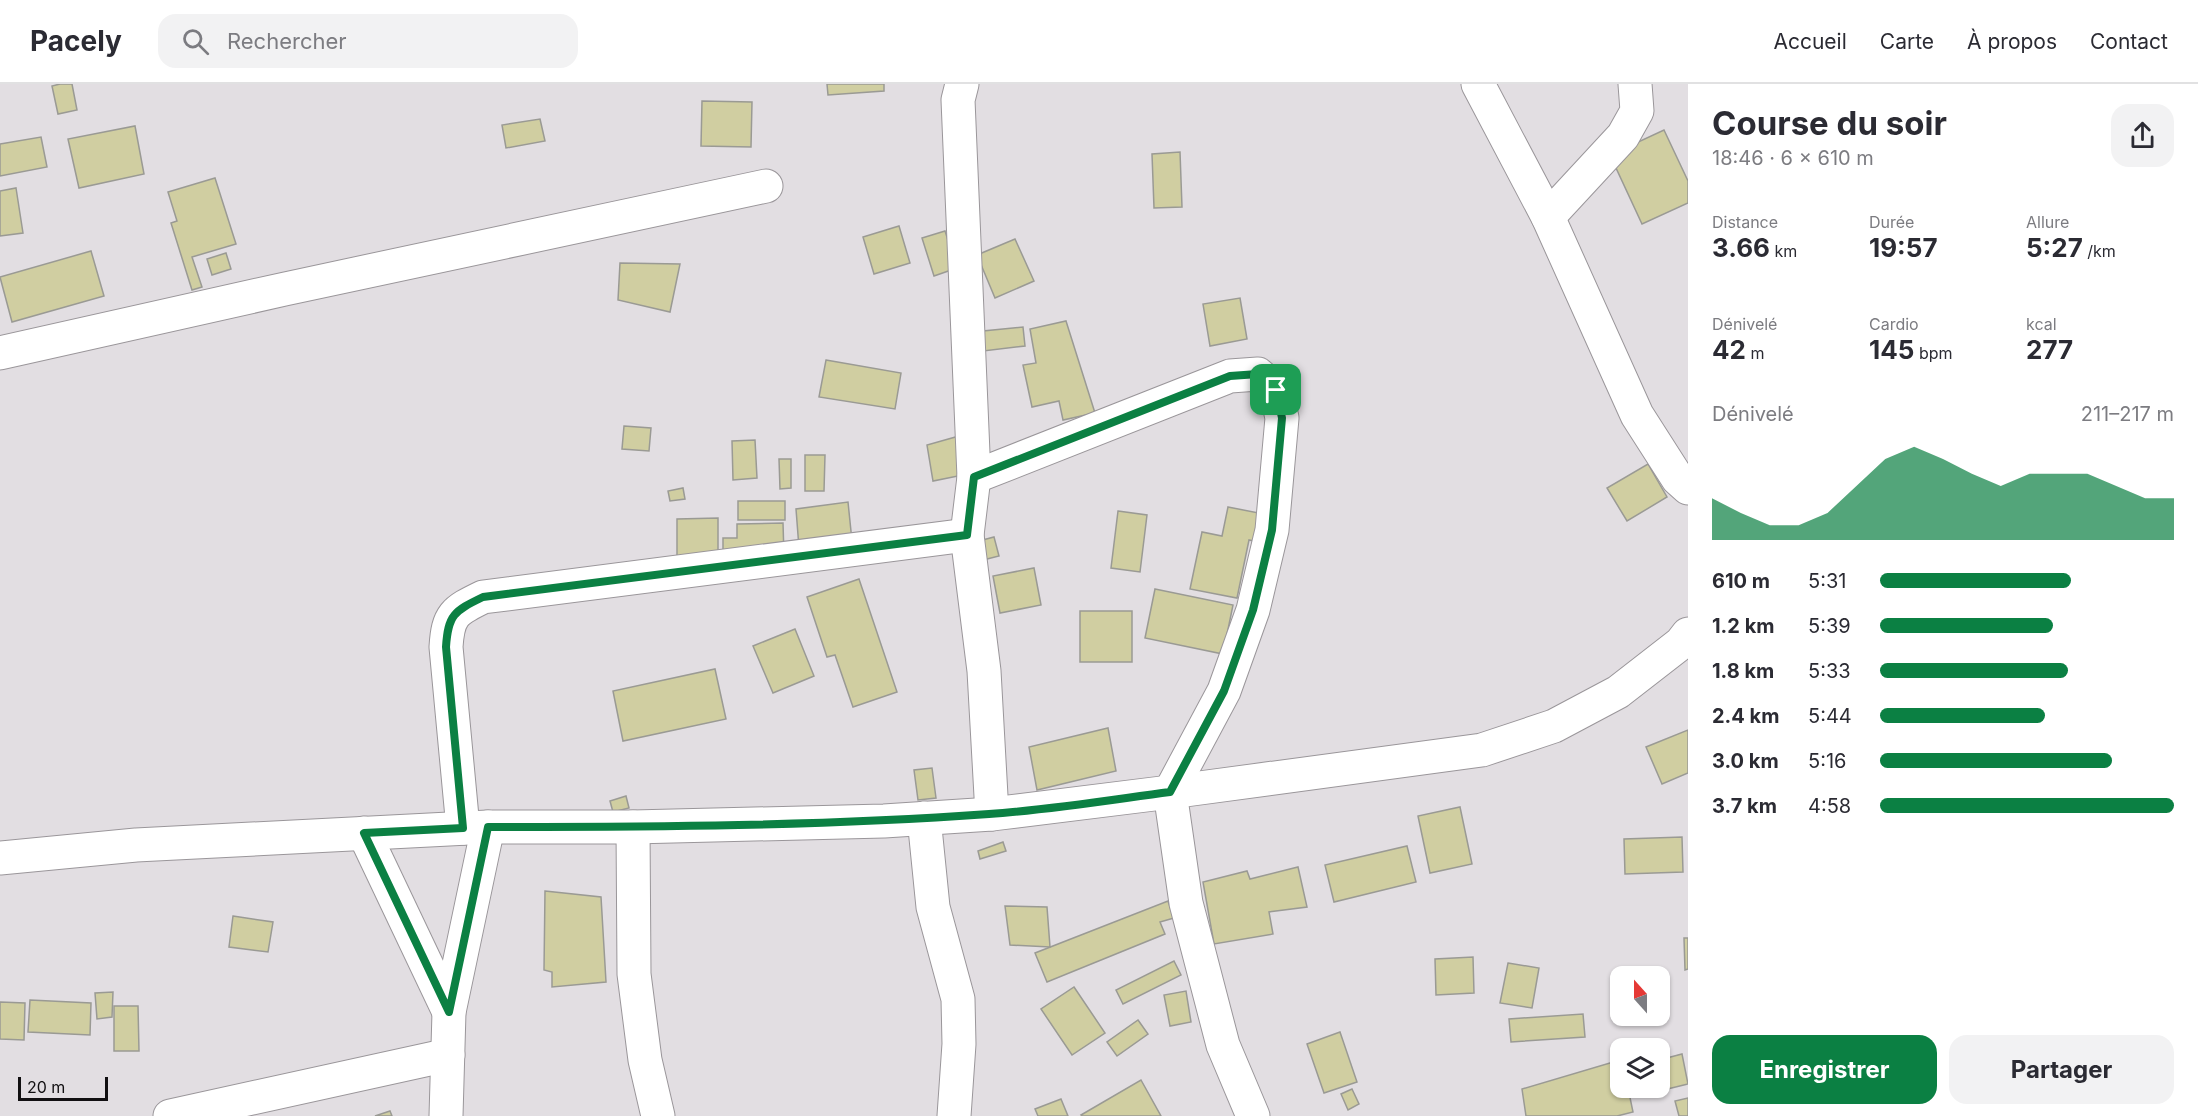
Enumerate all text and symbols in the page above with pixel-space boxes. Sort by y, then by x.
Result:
search box [158,14,578,68]
text: Pacely [30,24,122,58]
icon: search [179,25,212,58]
text: Rechercher [227,28,347,54]
text: Accueil [1773,29,1847,54]
text: Carte [1880,29,1934,54]
text: À propos [1967,29,2057,54]
text: Contact [2090,29,2168,54]
text: Course du soir [1712,103,1947,143]
button: share [2111,104,2174,167]
text: 18:46 · 6 × 610 m [1712,146,1874,170]
text: Distance [1712,212,1778,232]
text: Durée [1869,212,1914,232]
text: Allure [2026,212,2069,232]
text: 3.66 [1712,232,1770,263]
text: 19:57 [1869,232,1938,263]
text: 5:27 [2026,232,2083,263]
text: km [1770,241,1797,261]
text: /km [2083,241,2116,261]
text: Dénivelé [1712,314,1777,334]
text: Cardio [1869,314,1919,334]
text: kcal [2026,314,2057,334]
text: 42 [1712,334,1746,365]
text: 145 [1869,334,1914,365]
text: 277 [2026,334,2073,365]
text: m [1746,343,1764,363]
text: bpm [1914,343,1953,363]
pin [1250,364,1301,415]
icon: arrive [1259,373,1292,406]
text: Dénivelé [1712,402,1794,426]
text: 211–217 m [2081,402,2174,426]
text: 610 m [1712,569,1770,593]
text: 5:31 [1808,569,1846,593]
text: 1.2 km [1712,614,1775,638]
text: 5:39 [1808,614,1851,638]
text: 1.8 km [1712,659,1774,683]
text: 5:33 [1808,659,1851,683]
text: 2.4 km [1712,704,1779,728]
text: 5:44 [1808,704,1852,728]
text: 3.0 km [1712,749,1779,773]
text: 5:16 [1808,749,1846,773]
text: 3.7 km [1712,794,1777,818]
text: 4:58 [1808,794,1851,818]
north arrow [1610,966,1670,1026]
map controls [1610,966,1670,1098]
button: Enregistrer [1712,1035,1937,1104]
button: Partager [1949,1035,2174,1104]
button: layers [1610,1038,1670,1098]
scale bar [18,1074,108,1102]
text: 20 m [27,1077,65,1097]

